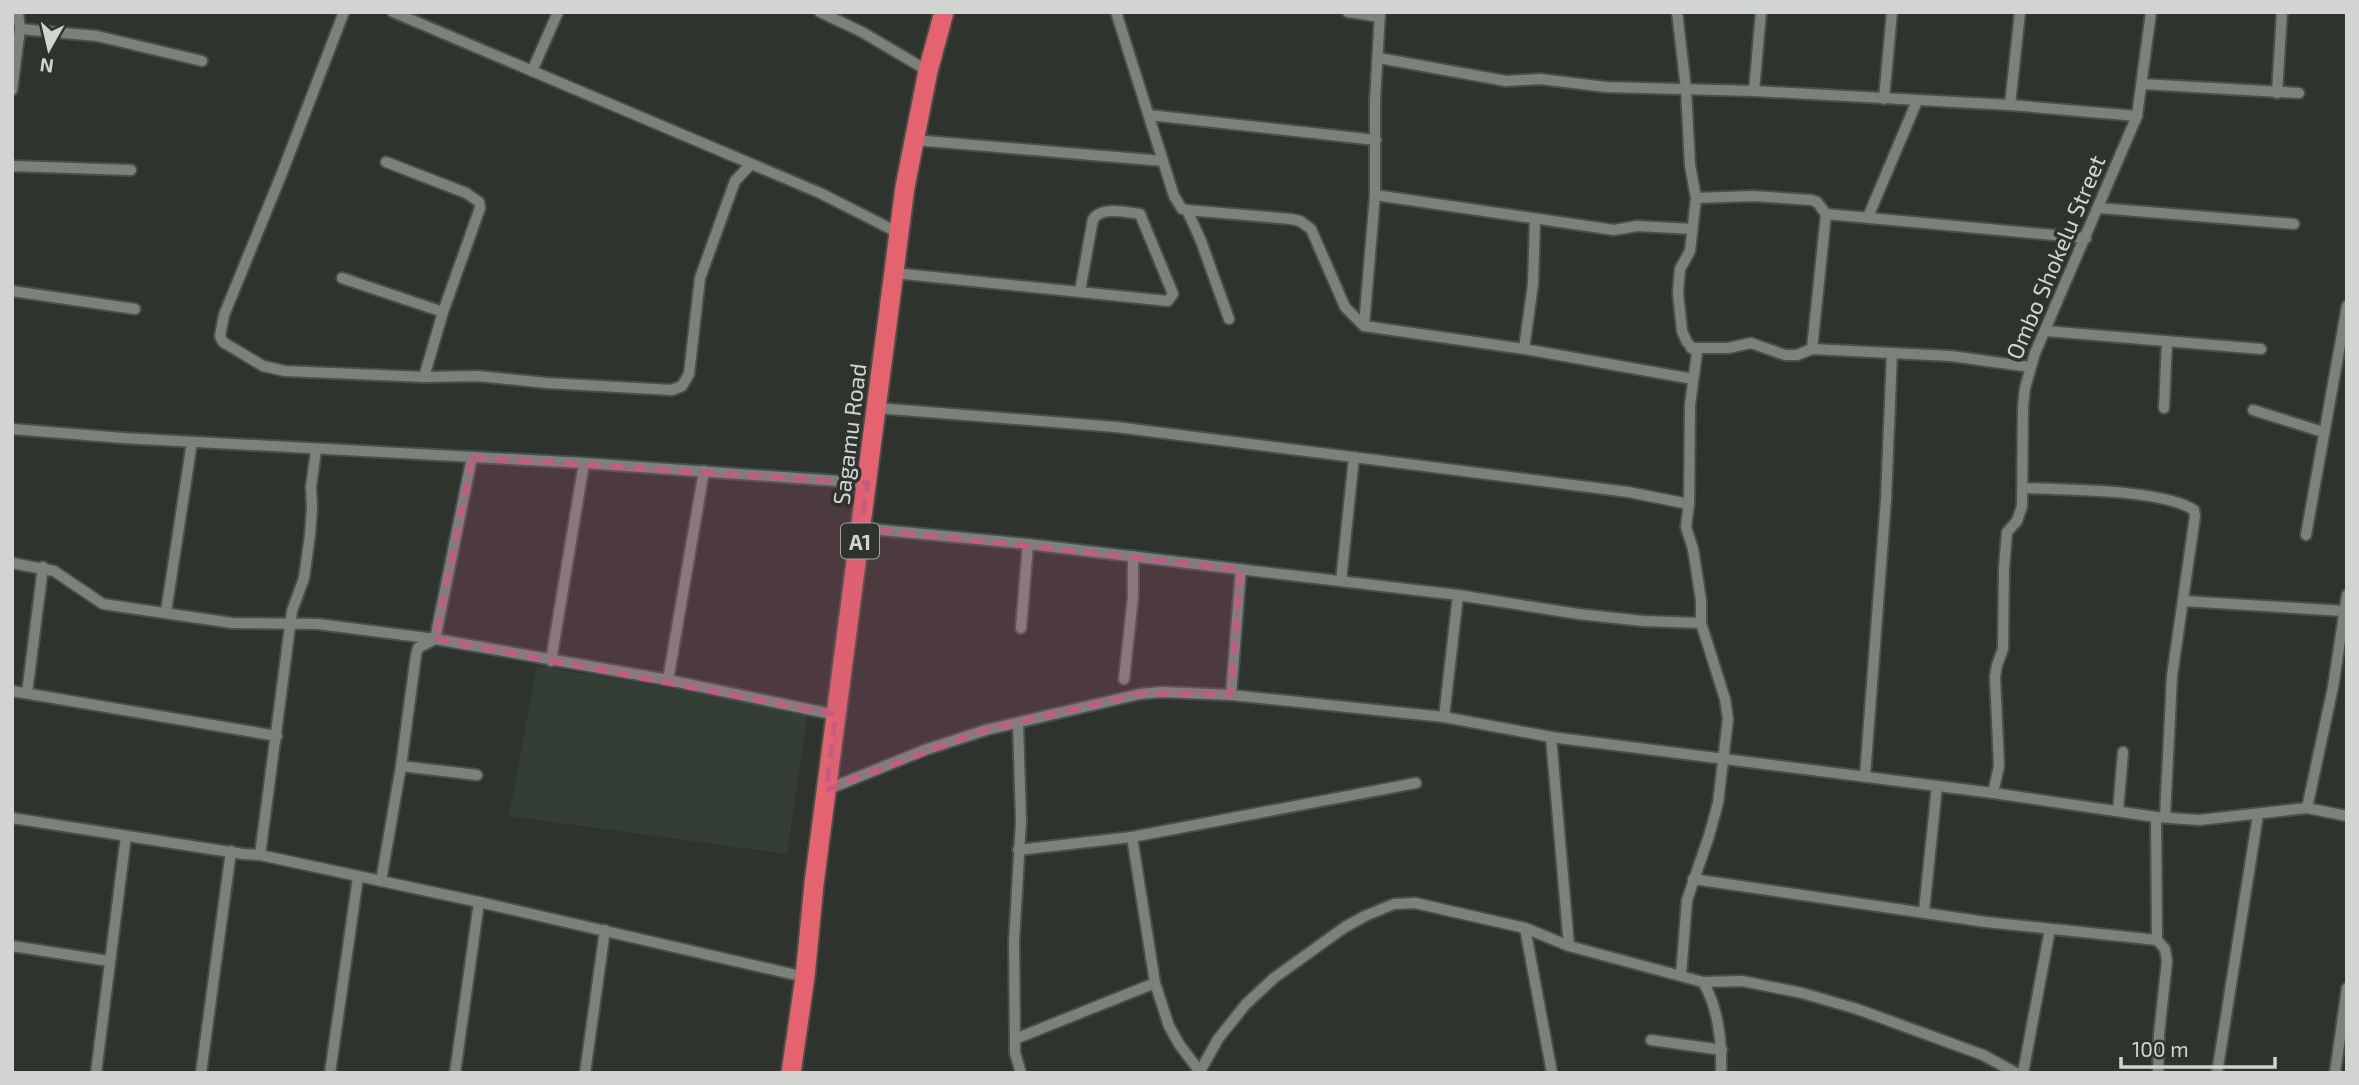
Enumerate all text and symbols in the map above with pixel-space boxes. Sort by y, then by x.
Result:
north arrow [14,14,84,84]
text: N [38,54,55,79]
street label: Ombo Shokelu Street [1999,151,2111,363]
street label: Sagamu Road [826,362,872,506]
road number: A1 [841,524,879,558]
scale bar [2121,1026,2275,1070]
text: 100 m [2132,1036,2189,1061]

